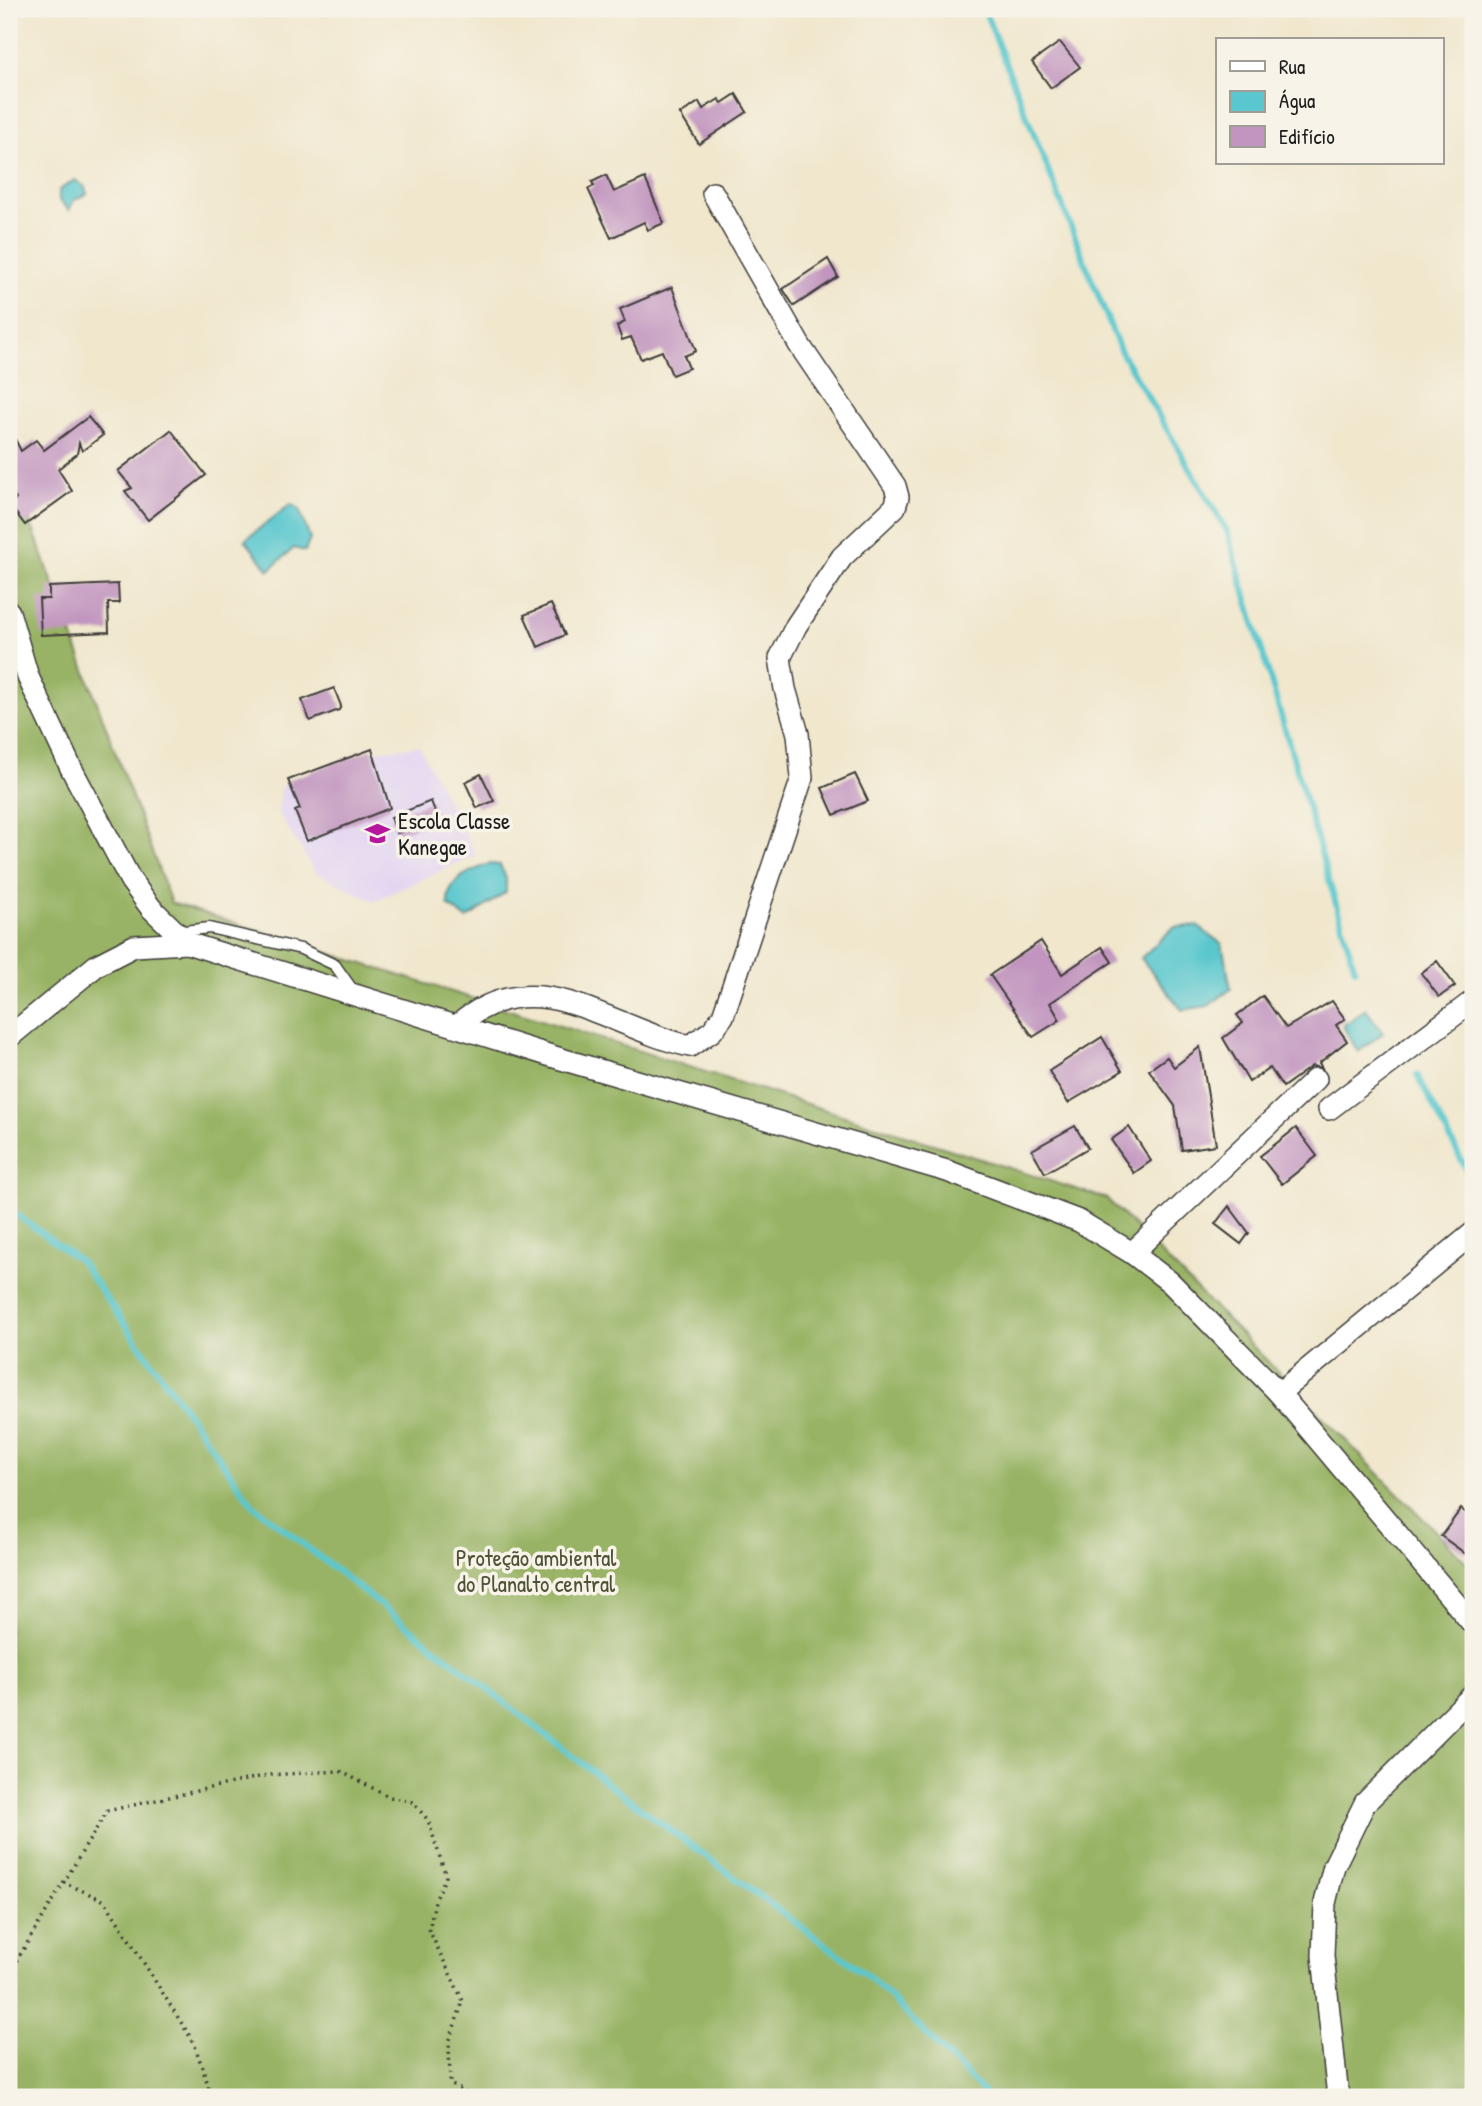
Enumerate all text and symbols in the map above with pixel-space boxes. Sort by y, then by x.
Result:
legend [1216,38,1444,164]
text: Rua [1279,52,1305,81]
text: Água [1279,86,1315,115]
text: Edifício [1279,122,1335,151]
place label: Escola Classe Kanegae [398,805,510,862]
school or university icon: Escola Classe Kanegae [364,819,392,847]
park label: Proteção ambiental do Planalto central [456,1542,617,1599]

